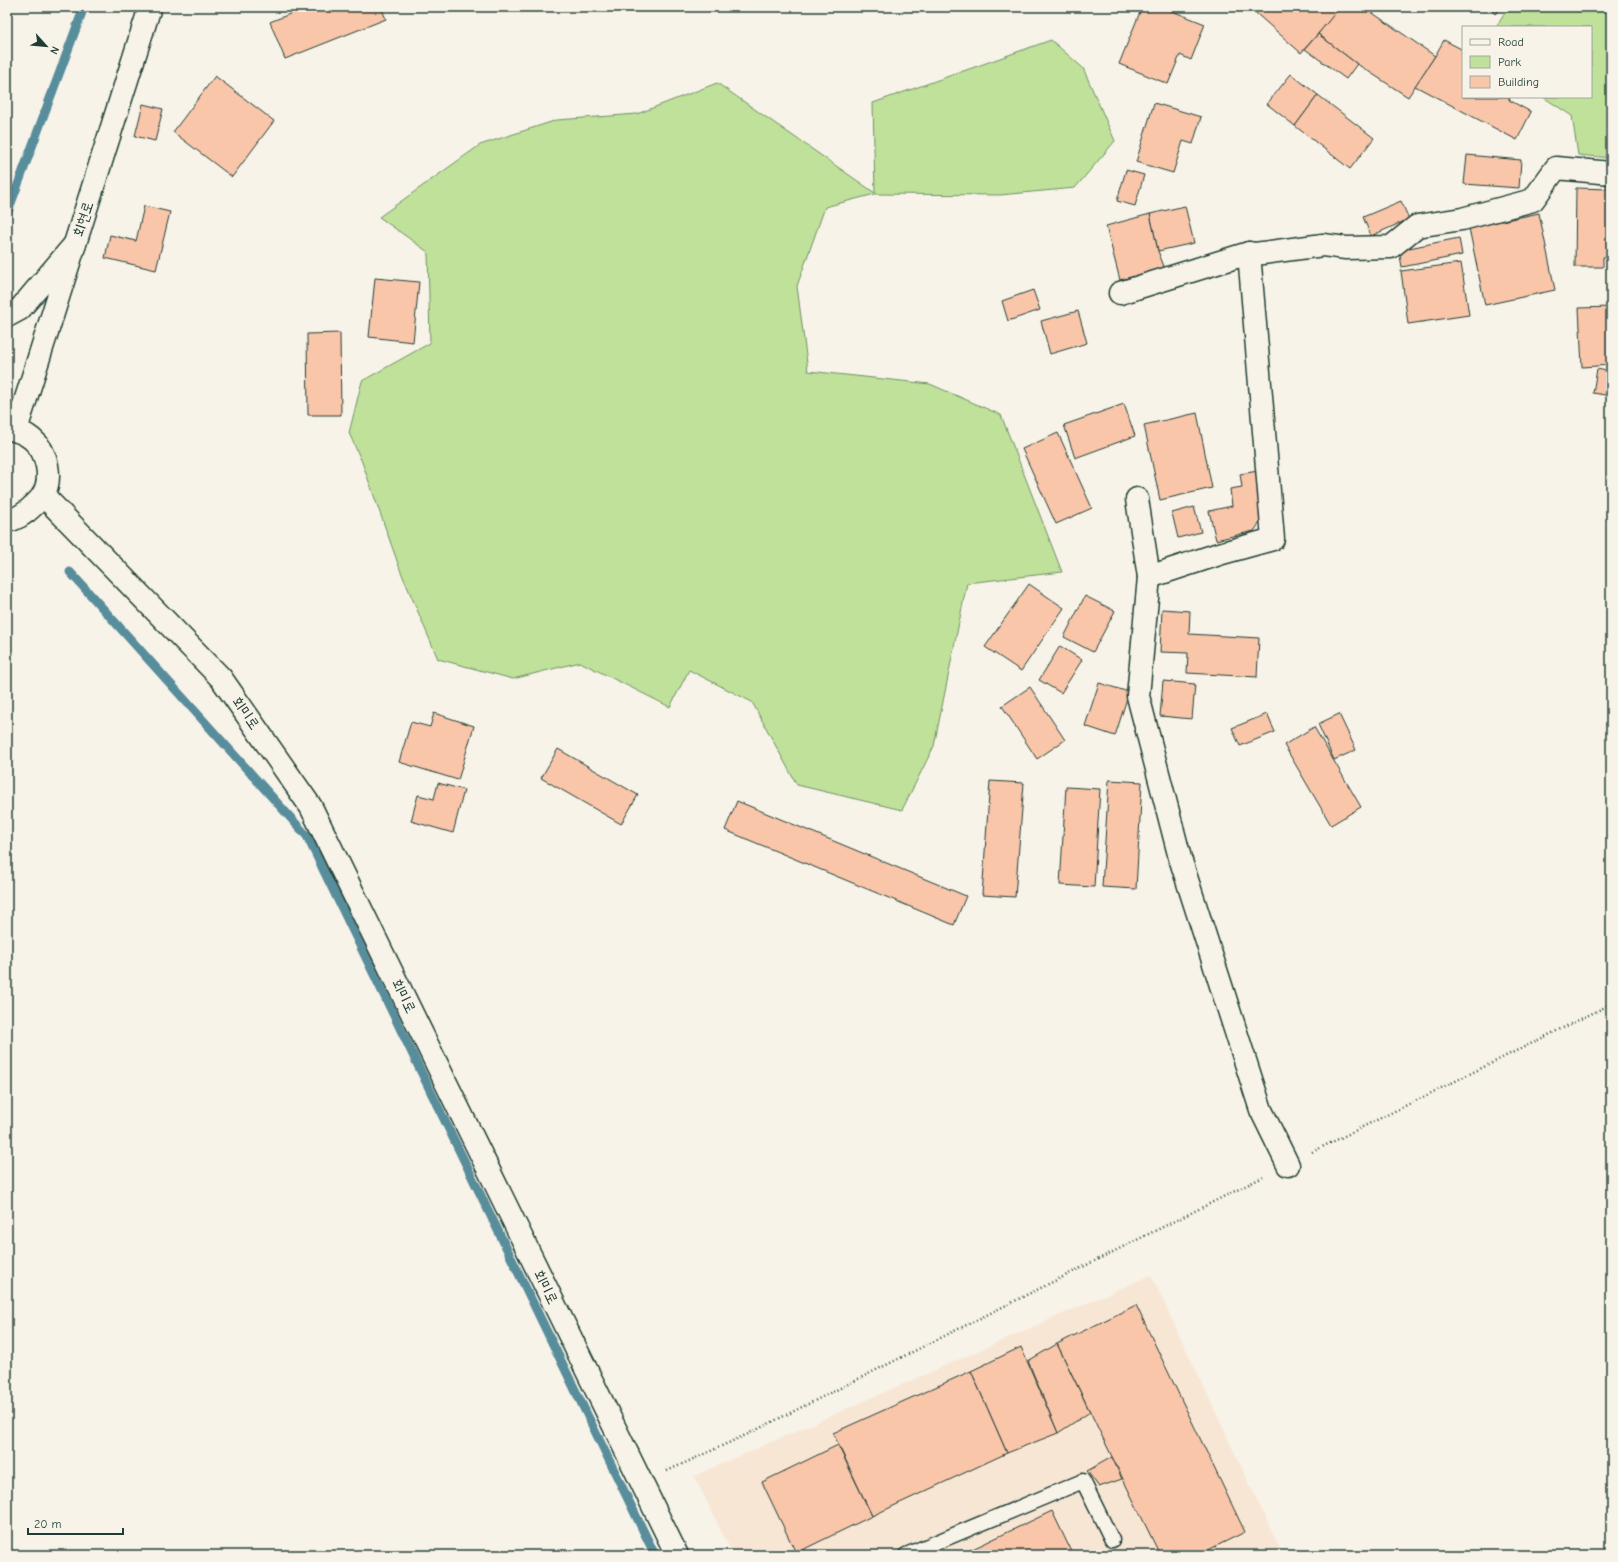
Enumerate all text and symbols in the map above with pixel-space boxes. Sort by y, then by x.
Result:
north arrow [26,26,66,66]
legend [1462,26,1592,98]
text: Road [1498,35,1524,49]
text: N [47,44,62,56]
text: Park [1498,55,1521,69]
text: Building [1498,75,1539,89]
street label: 회현로 [69,199,97,239]
street label: 회미로 [228,693,264,733]
street label: 회미로 [388,976,420,1016]
street label: 회미로 [530,1267,562,1307]
scale bar [28,1510,123,1536]
text: 20 m [34,1517,62,1531]

